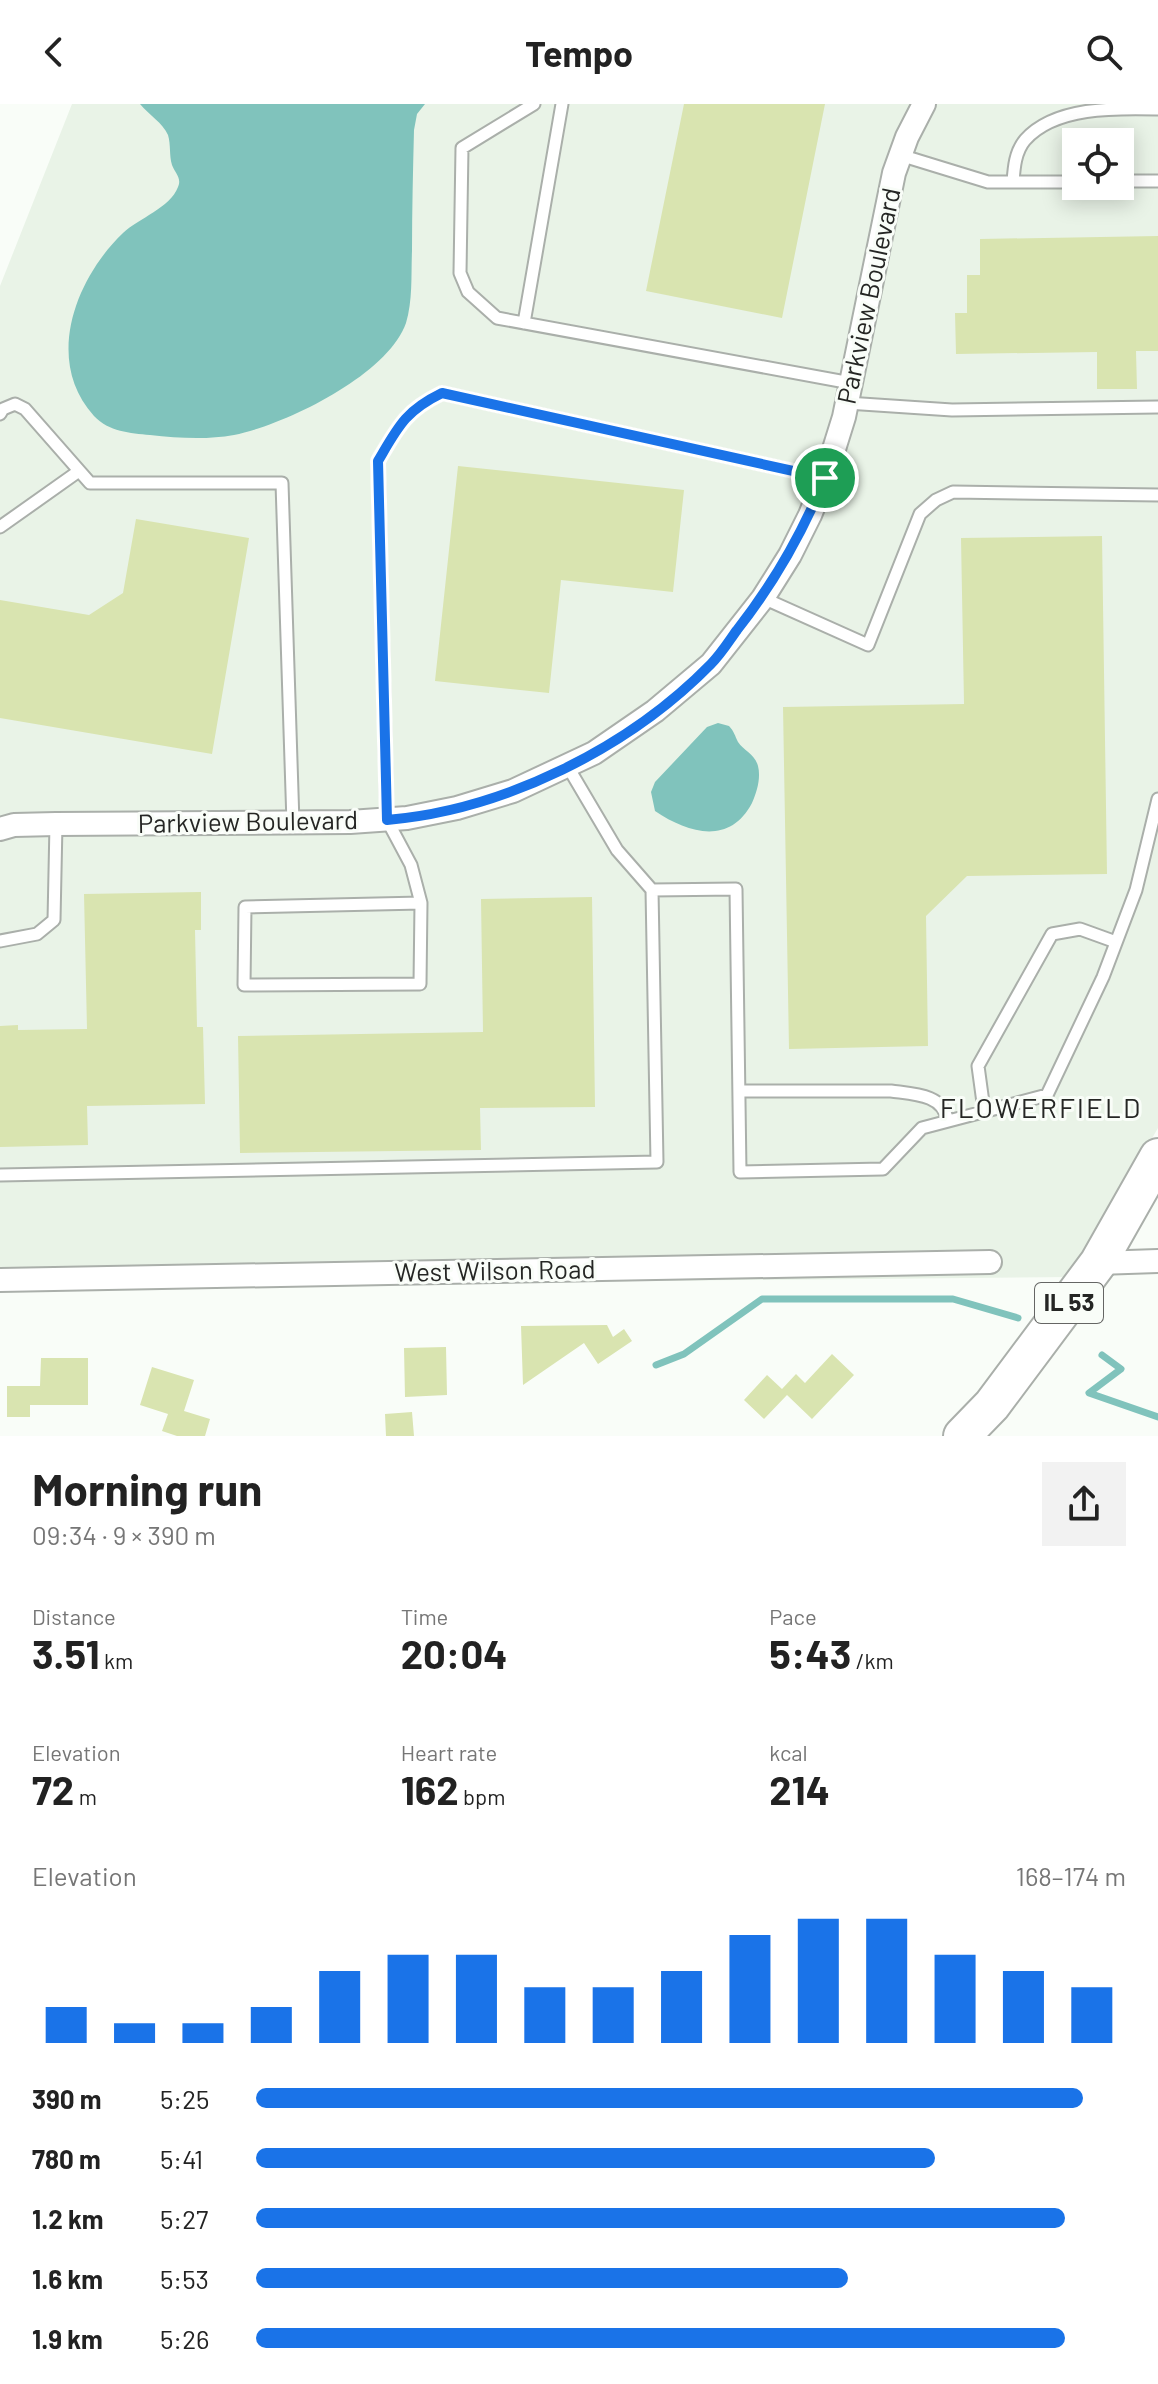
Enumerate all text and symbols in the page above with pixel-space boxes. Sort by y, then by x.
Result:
icon: back [32,30,76,74]
icon: search [1082,30,1126,74]
text: Tempo [525,31,633,74]
map controls [1062,128,1134,200]
button: locate [1062,128,1134,200]
street label: Parkview Boulevard [829,185,906,407]
pin [791,444,859,512]
icon: arrive [803,456,847,500]
street label: Parkview Boulevard [138,803,358,838]
district label: FLOWERFIELD [940,1090,1142,1124]
street label: West Wilson Road [394,1252,596,1287]
road number: IL 53 [1035,1283,1103,1323]
text: Morning run [32,1462,262,1515]
button: share [1042,1462,1126,1546]
text: 09:34 · 9 × 390 m [32,1519,216,1550]
text: Distance [32,1603,116,1629]
text: Time [401,1603,448,1629]
text: Pace [769,1603,817,1629]
text: 3.51 [32,1629,100,1677]
text: 20:04 [401,1629,507,1677]
text: 5:43 [769,1629,851,1677]
text: km [100,1647,133,1673]
text: /km [851,1647,894,1673]
text: Elevation [32,1739,121,1765]
text: Heart rate [401,1739,497,1765]
text: kcal [769,1739,808,1765]
text: 72 [32,1765,74,1813]
text: 162 [401,1765,459,1813]
text: 214 [769,1765,830,1813]
text: m [74,1783,97,1809]
text: bpm [459,1783,505,1809]
text: Elevation [32,1860,137,1891]
text: 168–174 m [1016,1860,1126,1891]
text: 390 m [32,2083,102,2114]
text: 5:25 [160,2083,209,2114]
text: 780 m [32,2143,101,2174]
text: 5:41 [160,2143,203,2174]
text: 1.2 km [32,2203,104,2234]
text: 5:27 [160,2203,208,2234]
text: 1.6 km [32,2263,103,2294]
text: 5:53 [160,2263,209,2294]
text: 1.9 km [32,2323,103,2354]
text: 5:26 [160,2323,210,2354]

